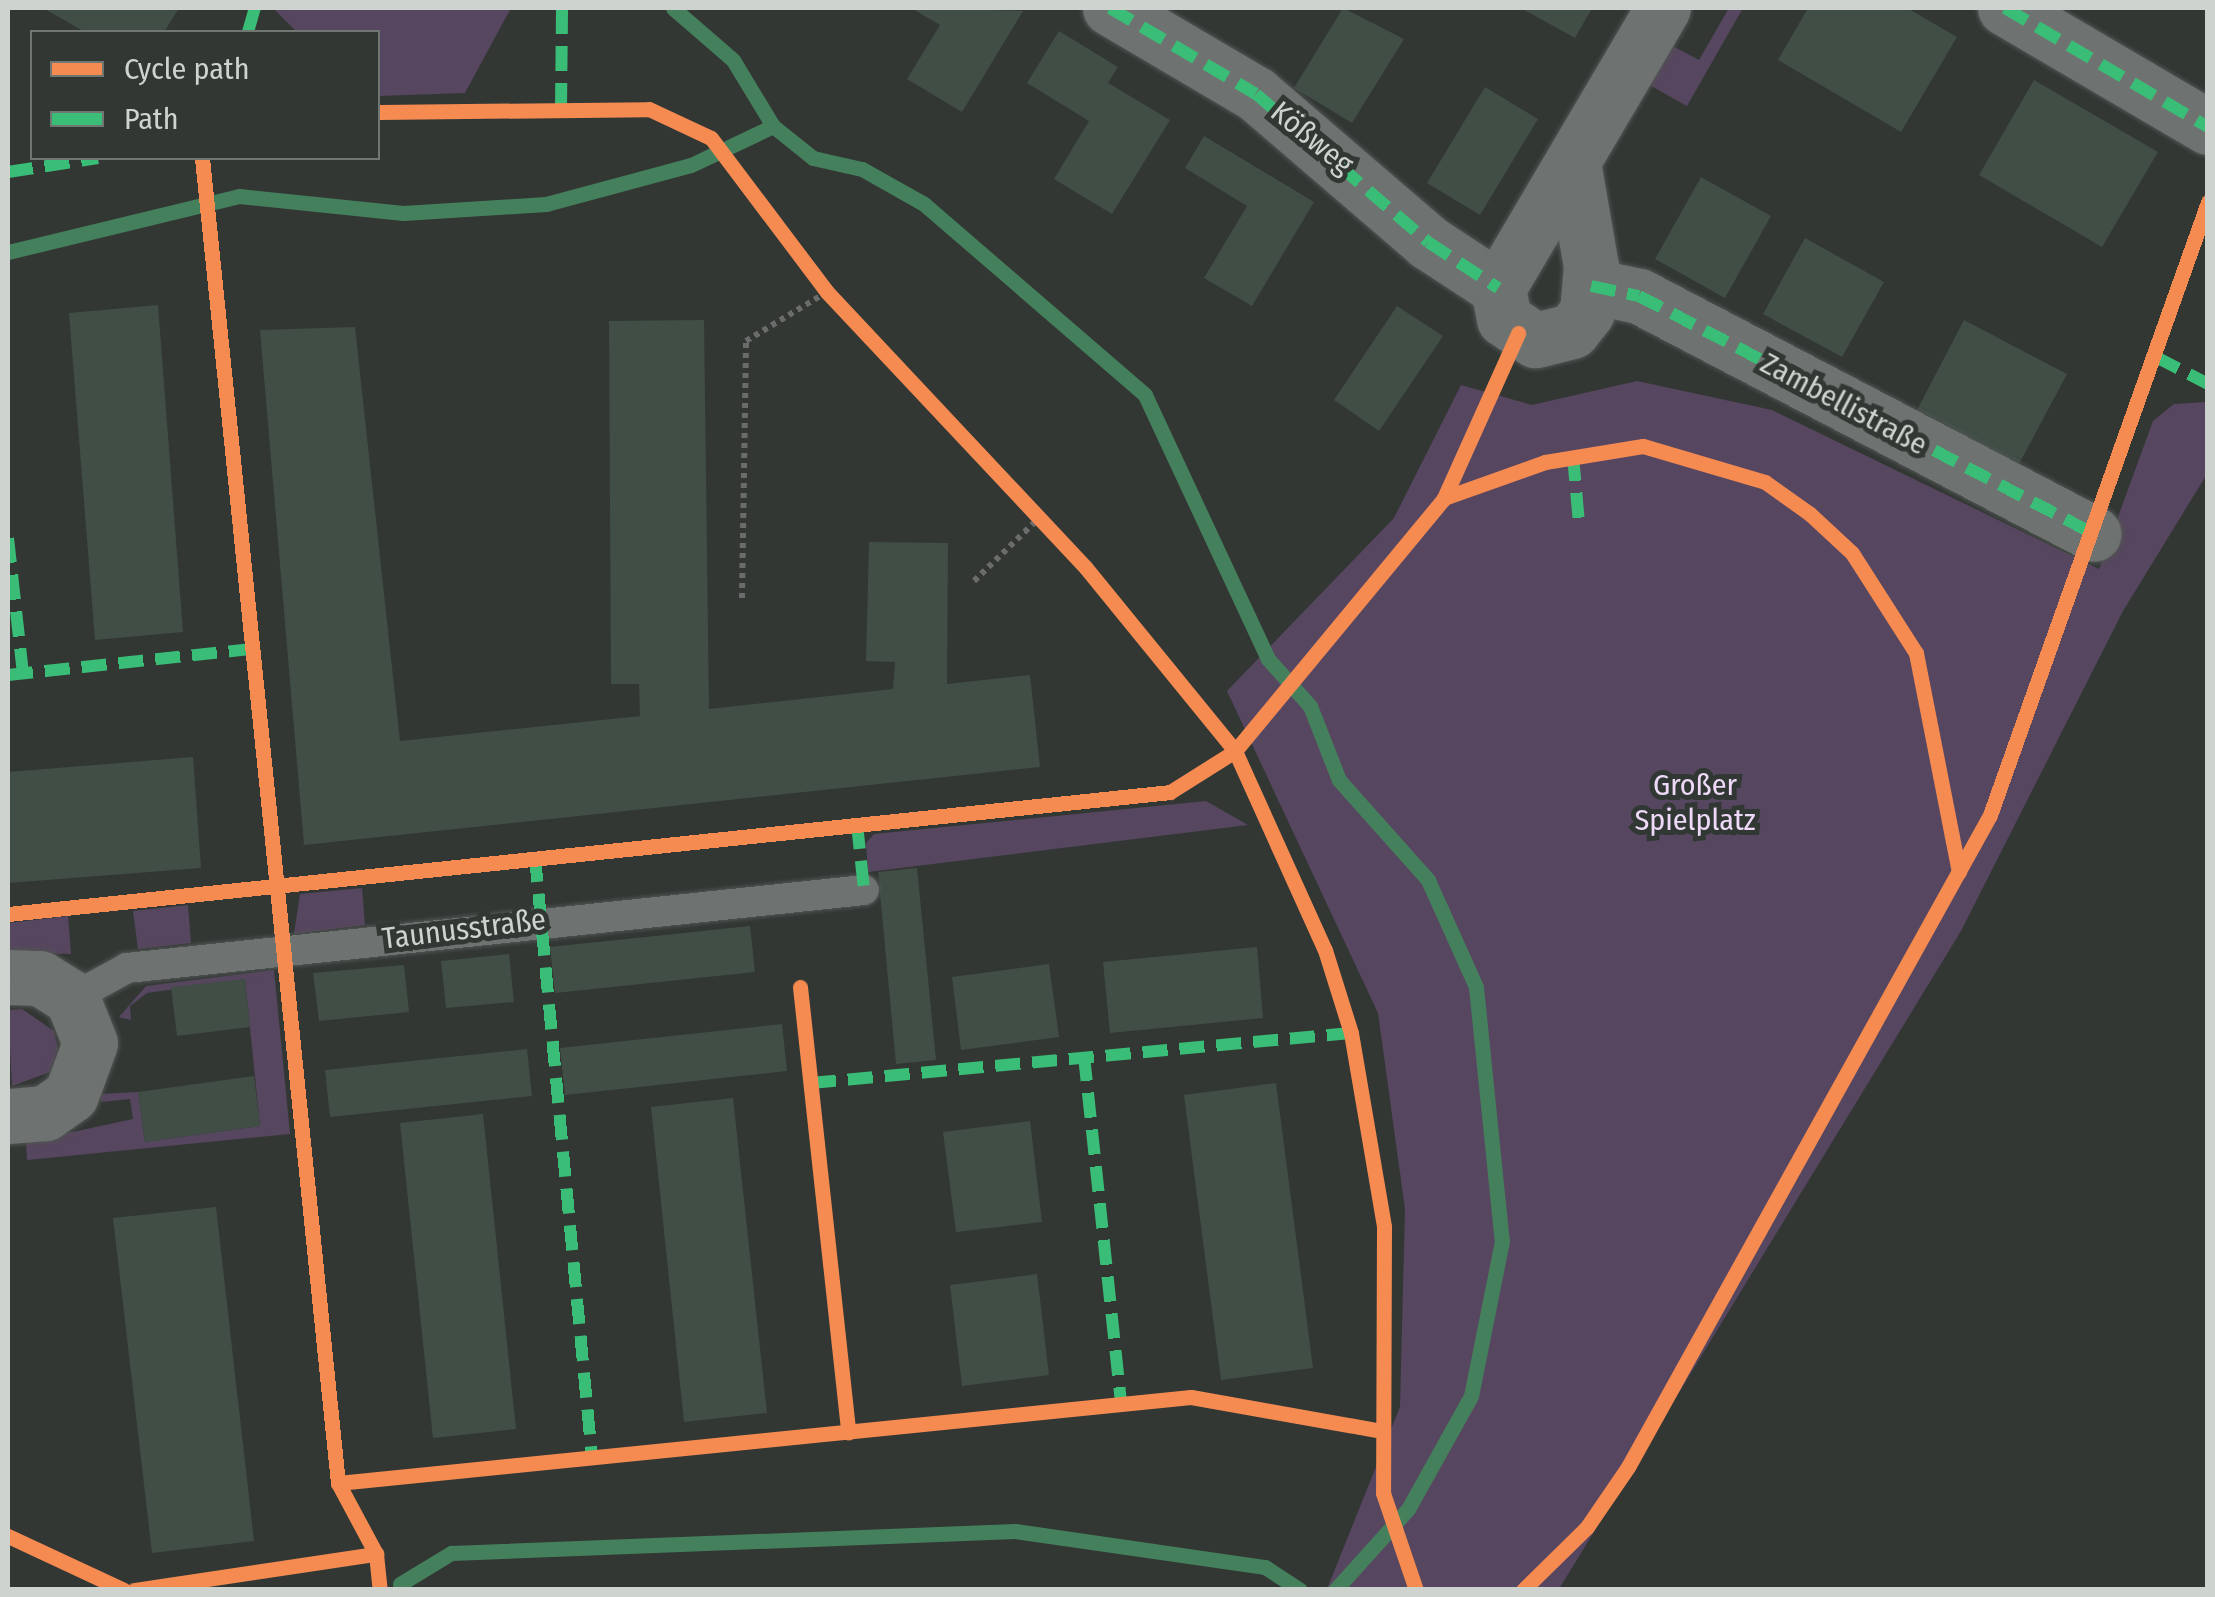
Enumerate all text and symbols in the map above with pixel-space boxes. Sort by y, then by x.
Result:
legend [30,30,380,160]
text: Cycle path [124,51,250,87]
street label: Kößweg [1263,94,1361,182]
text: Path [124,101,178,137]
street label: Zambellistraße [1755,345,1933,463]
park label: Großer Spielplatz [1634,767,1756,838]
street label: Taunusstraße [380,901,548,957]

